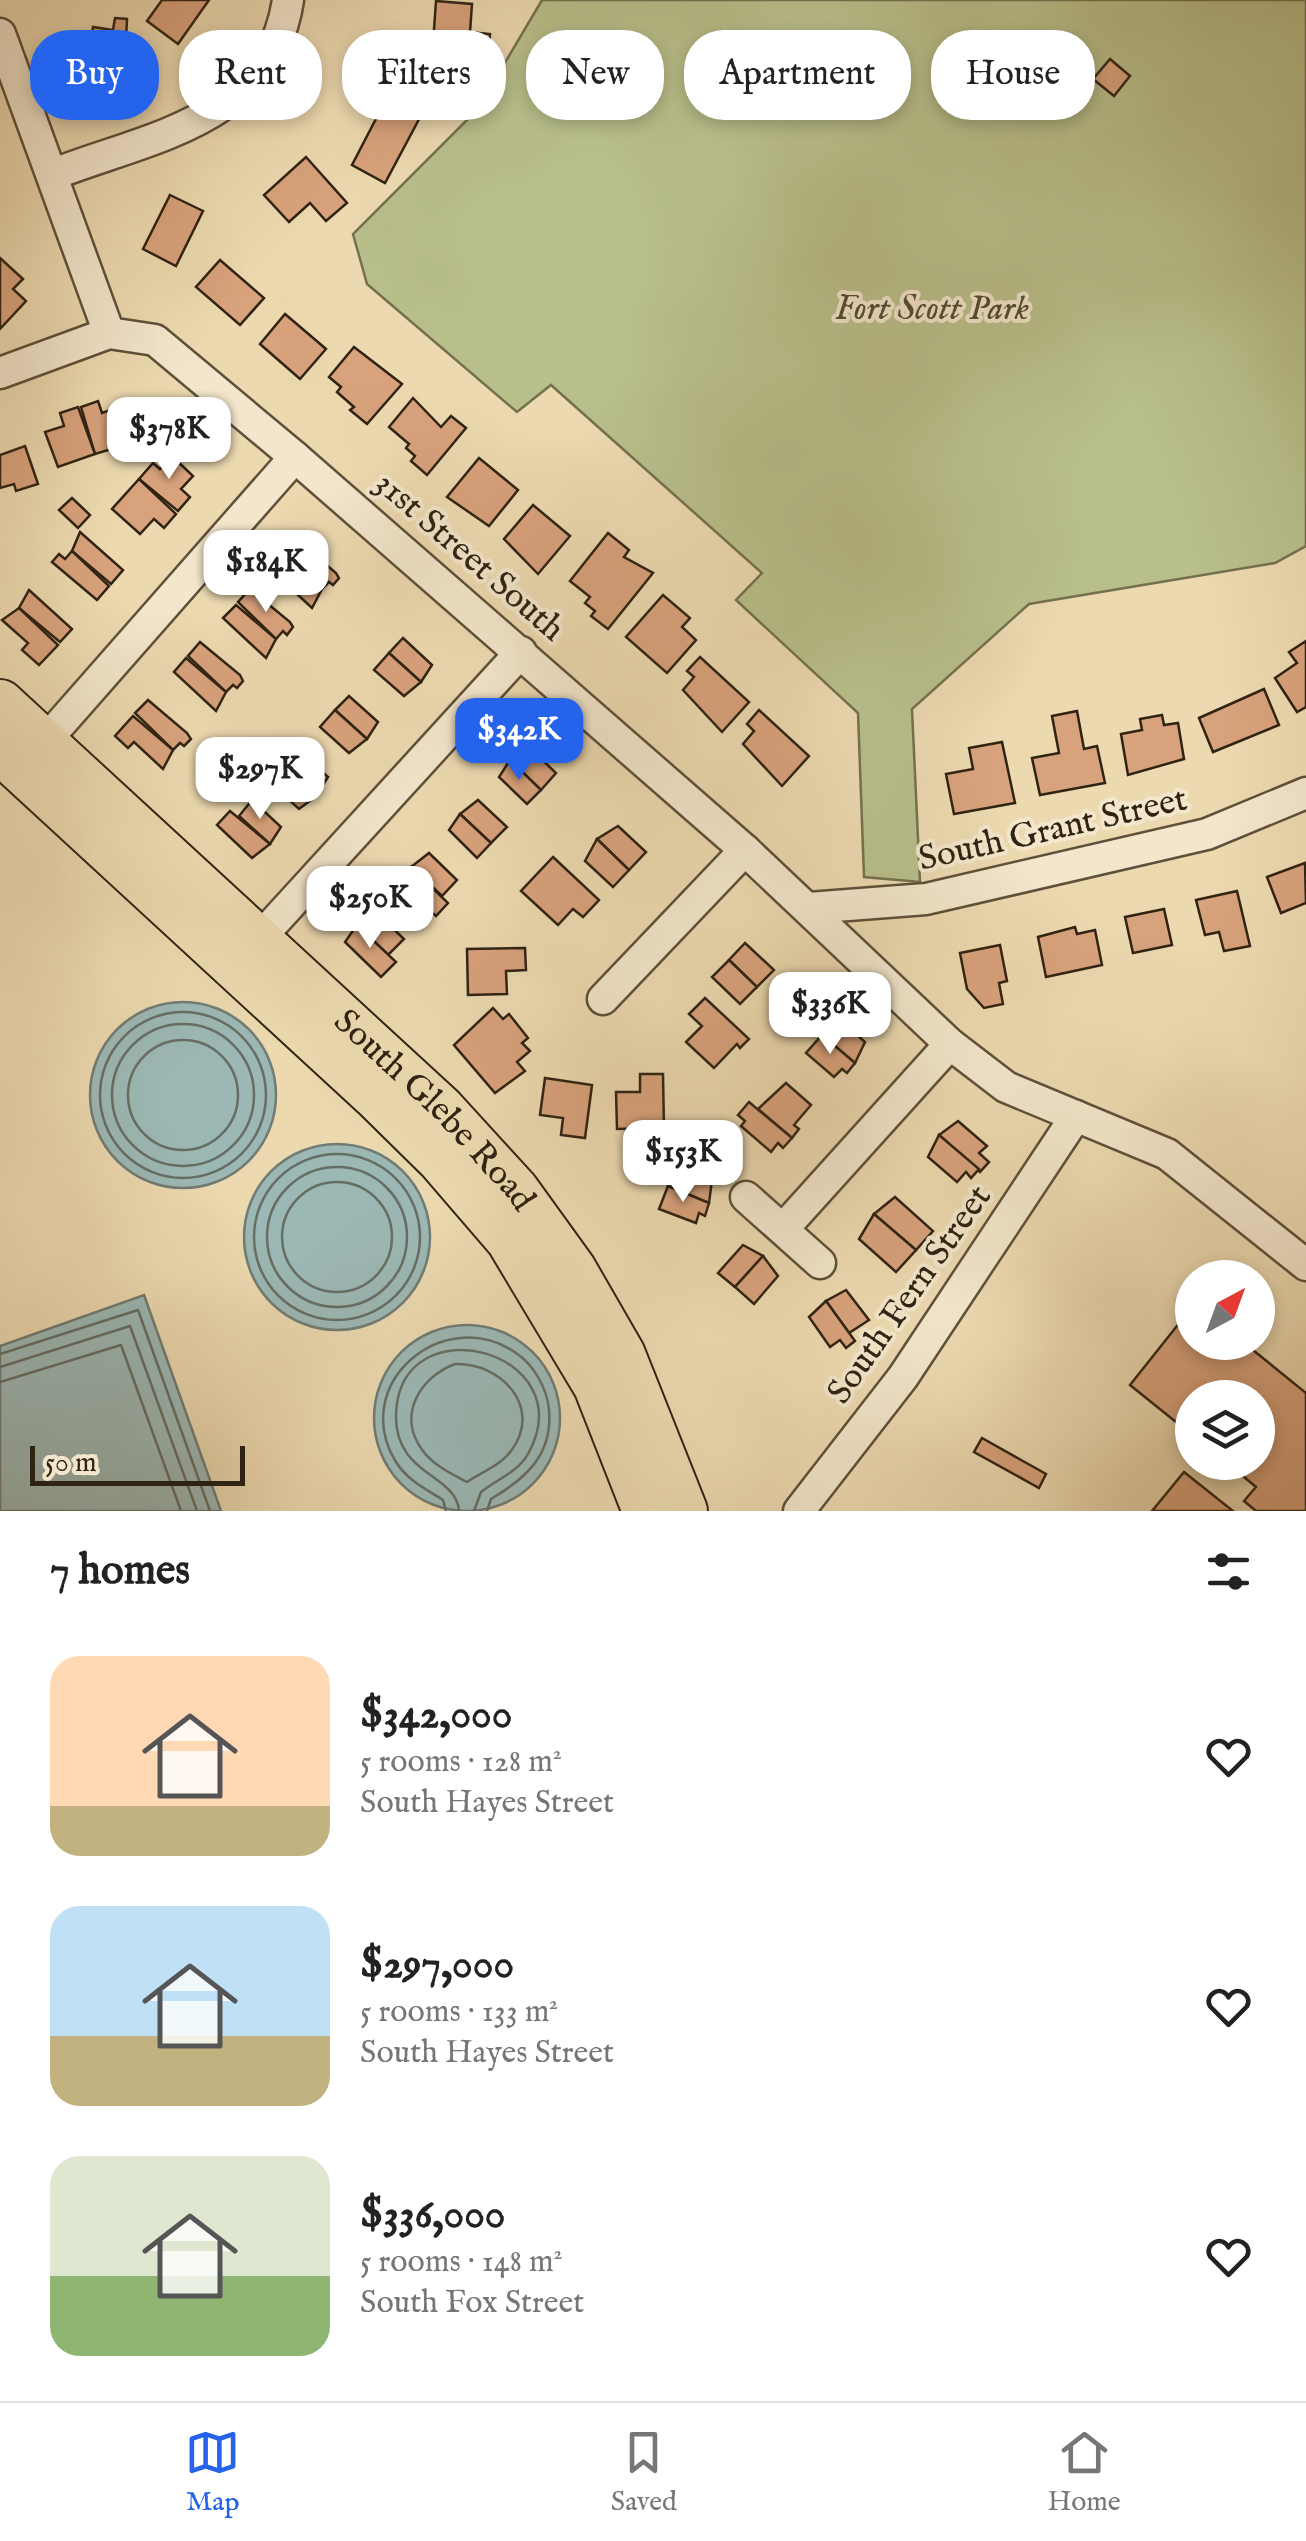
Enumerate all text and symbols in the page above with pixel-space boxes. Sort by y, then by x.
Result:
chip: Buy [30,30,159,120]
chip: Rent [179,30,322,120]
chip: Filters [342,30,506,120]
chip: New [526,30,664,120]
chip: Apartment [684,30,911,120]
chip: House [931,30,1095,120]
park label: Fort Scott Park [835,287,1029,332]
pin: $378K [99,397,239,482]
text: $378K [129,409,209,450]
street label: 31st Street South [364,462,574,652]
pin: $184K [196,530,336,615]
text: $184K [225,542,307,583]
pin: $342K [449,698,589,783]
text: $342K [477,710,561,751]
pin: $297K [190,737,330,822]
text: $297K [218,749,302,790]
street label: South Grant Street [914,777,1192,883]
pin: $250K [300,866,440,951]
text: $250K [329,878,411,919]
pin: $336K [760,972,900,1057]
text: $336K [791,984,869,1025]
street label: South Glebe Road [324,1000,545,1221]
pin: $153K [613,1120,753,1205]
text: $153K [645,1132,721,1173]
street label: South Fern Street [818,1177,1002,1413]
north arrow [1175,1260,1275,1360]
map controls [1175,1260,1275,1480]
button: layers [1175,1380,1275,1480]
scale bar [30,1441,245,1486]
text: 50 m [45,1446,97,1481]
icon: filters [1201,1544,1256,1599]
text: 7 homes [50,1545,190,1598]
text: $342,000 [360,1689,512,1742]
icon: home [130,1696,250,1816]
icon: heart [1201,1729,1256,1784]
text: 5 rooms · 128 m² [360,1742,562,1783]
text: South Hayes Street [360,1783,614,1824]
text: $297,000 [360,1939,514,1992]
icon: home [130,1946,250,2066]
icon: heart [1201,1979,1256,2034]
text: 5 rooms · 133 m² [360,1992,558,2033]
text: South Hayes Street [360,2033,614,2074]
text: $336,000 [360,2189,505,2242]
icon: home [130,2196,250,2316]
icon: heart [1201,2229,1256,2284]
text: 5 rooms · 148 m² [360,2242,563,2283]
text: South Fox Street [360,2283,584,2324]
tab: Map [185,2425,240,2520]
tab: Saved [611,2425,677,2520]
tab: Home [1048,2425,1121,2520]

